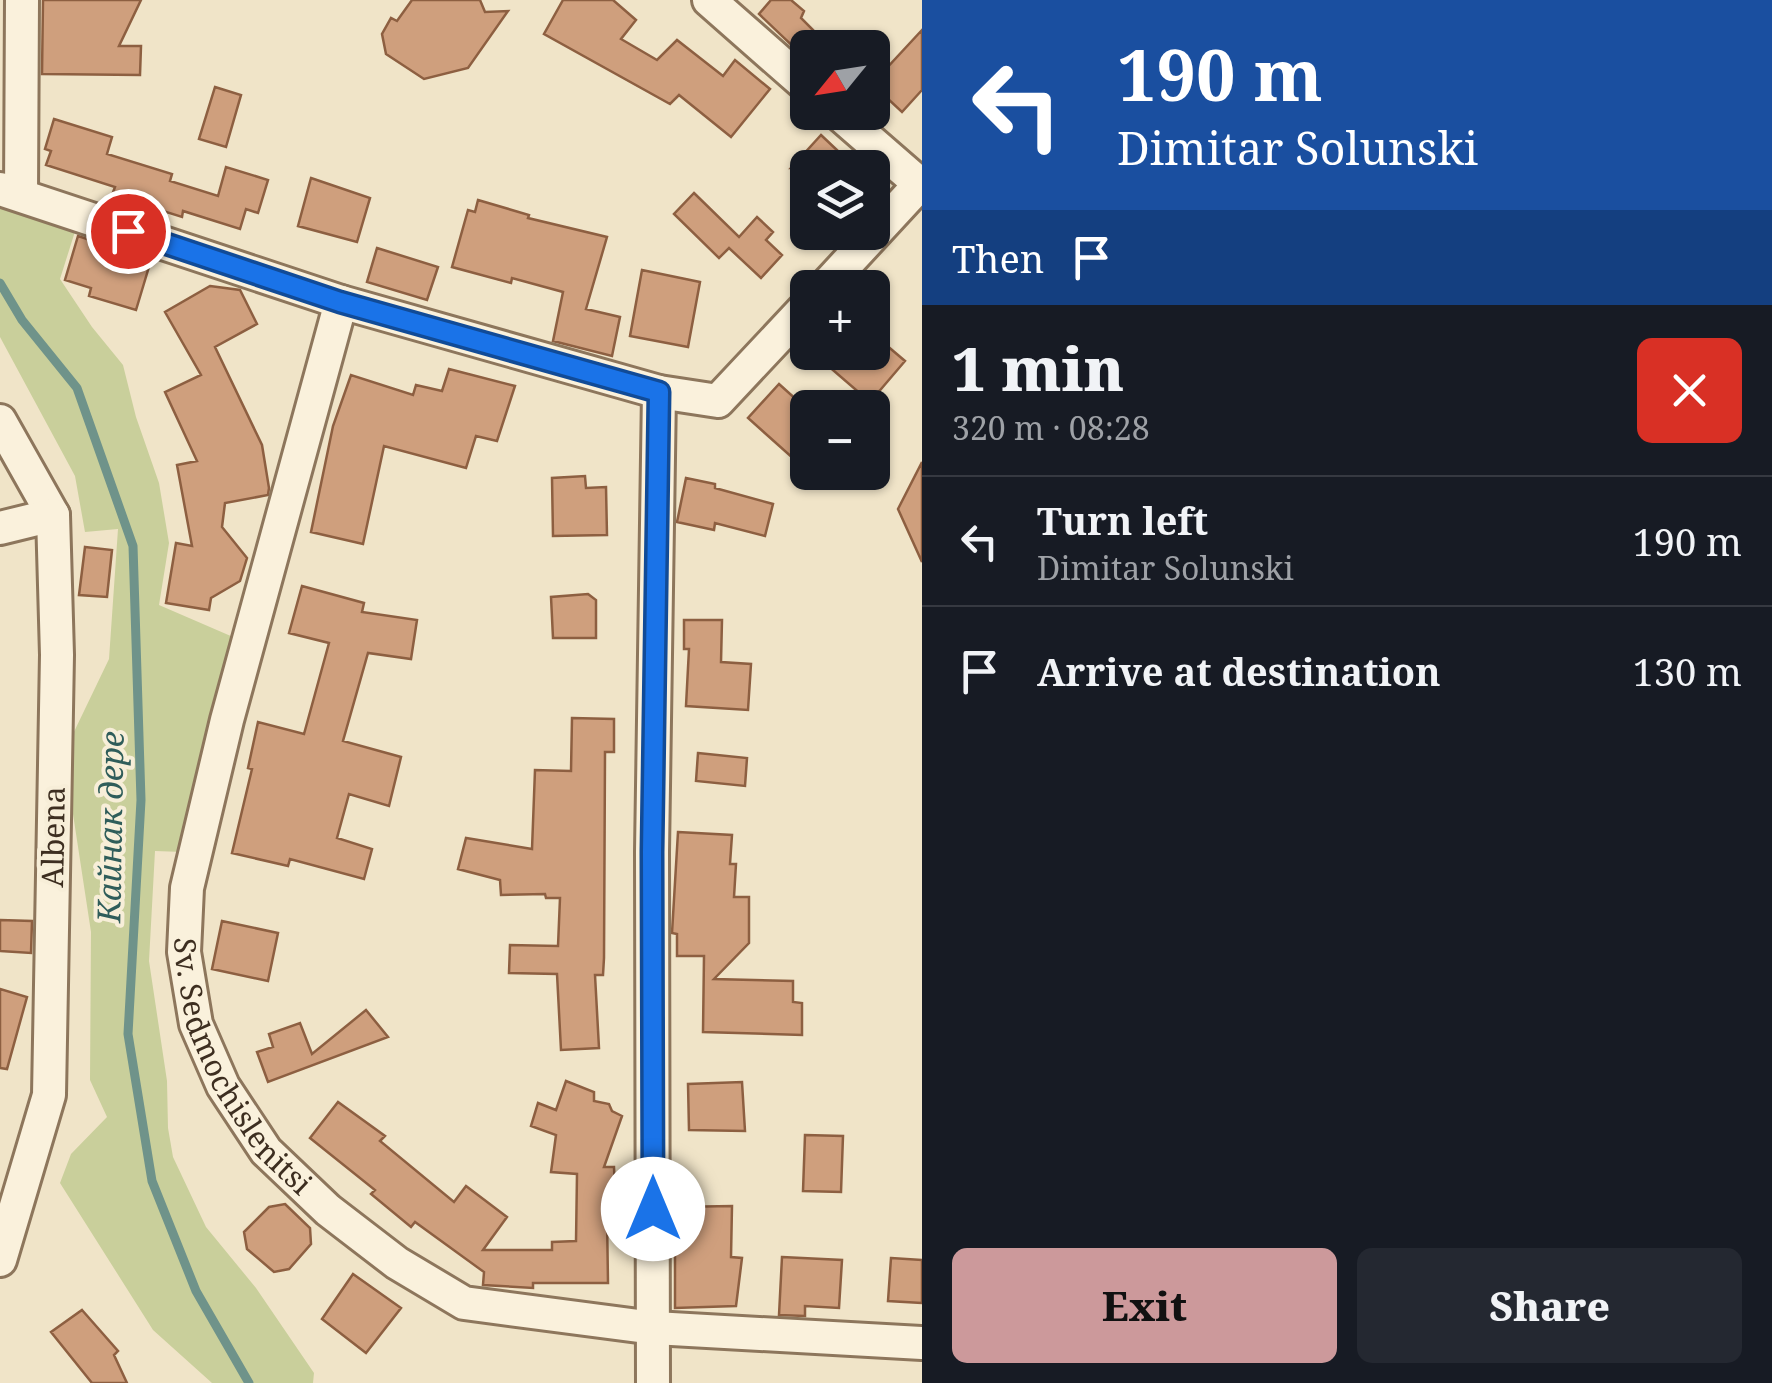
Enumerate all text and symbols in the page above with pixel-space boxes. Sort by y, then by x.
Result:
text: 190 m [1117,26,1323,122]
north arrow [790,30,890,130]
map controls [790,30,890,490]
icon: left [952,40,1082,170]
text: Dimitar Solunski [1117,117,1478,178]
button: layers [790,150,890,250]
pin [86,189,171,274]
icon: arrive [101,204,156,259]
icon: arrive [1064,230,1119,285]
text: Then [952,232,1044,284]
button: + [790,270,890,370]
text: 1 min [952,327,1124,409]
button: close [1637,338,1742,443]
button: − [790,390,890,490]
text: 320 m · 08:28 [952,406,1150,449]
text: Turn left [1037,494,1208,546]
icon: left [952,514,1007,569]
text: 190 m [1632,515,1742,567]
text: Dimitar Solunski [1037,546,1294,589]
icon: arrive [952,644,1007,699]
text: Arrive at destination [1037,645,1441,697]
text: 130 m [1632,645,1742,697]
water label: Кайнак дере [86,731,133,924]
street label: Albena [31,786,74,888]
street label: Sv. Sedmochislenitsi [165,937,322,1203]
position arrow [601,1157,705,1261]
button: Exit [952,1248,1337,1363]
button: Share [1357,1248,1742,1363]

